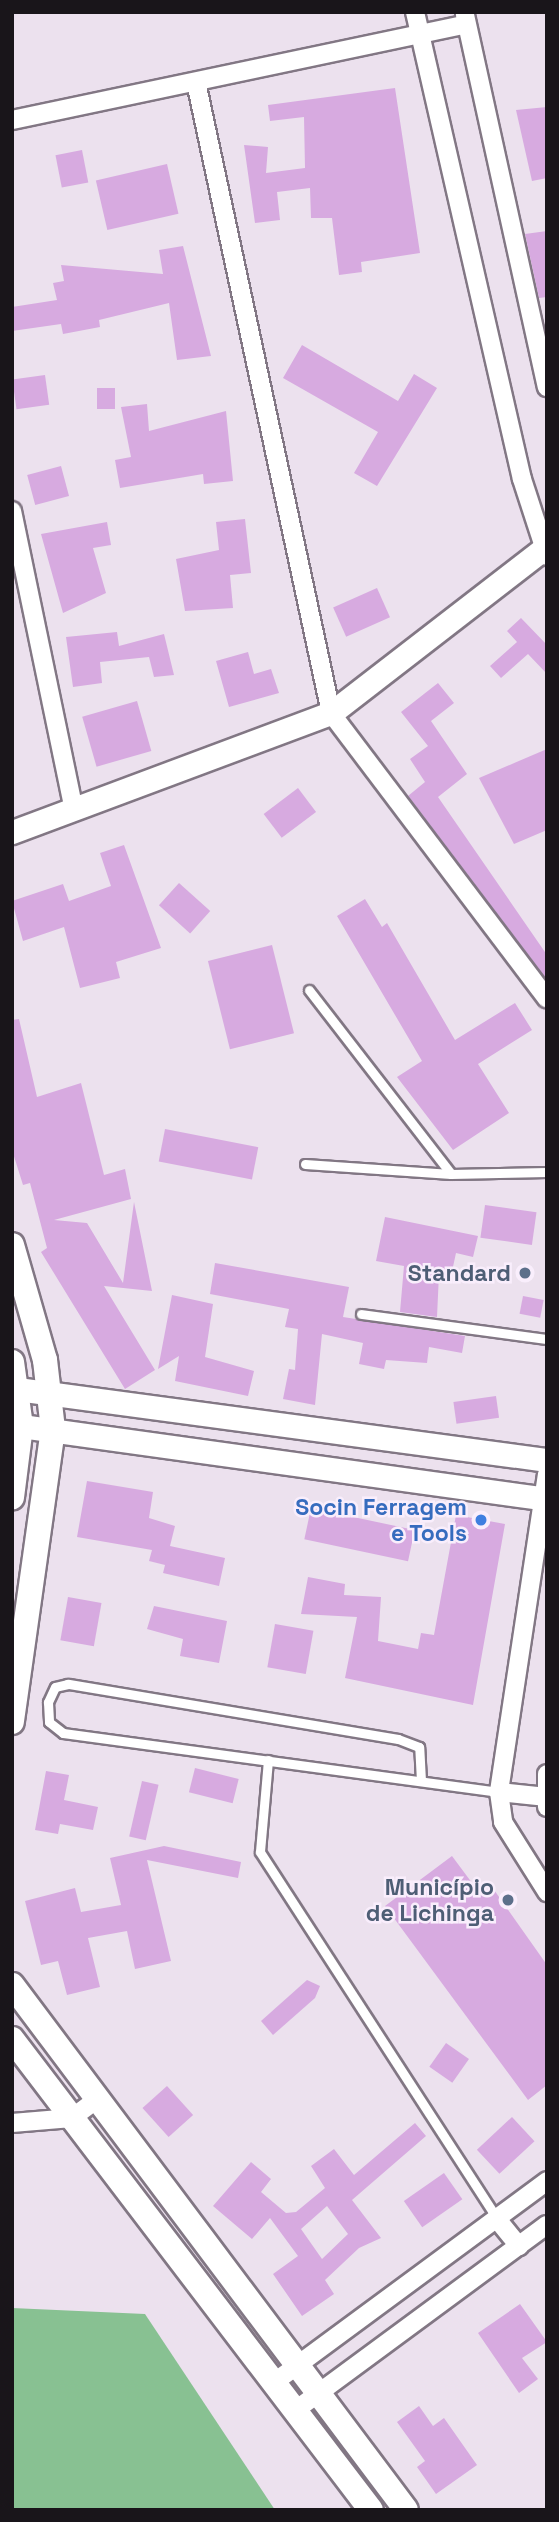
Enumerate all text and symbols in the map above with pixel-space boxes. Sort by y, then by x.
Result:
place label: Standard [408,1259,511,1287]
marker: Standard [517,1265,533,1281]
place label: Socin Ferragem e Tools [295,1493,467,1547]
marker: Socin Ferragem e Tools [473,1512,489,1528]
place label: Município de Lichinga [366,1873,494,1927]
marker: Município de Lichinga [500,1892,516,1908]

